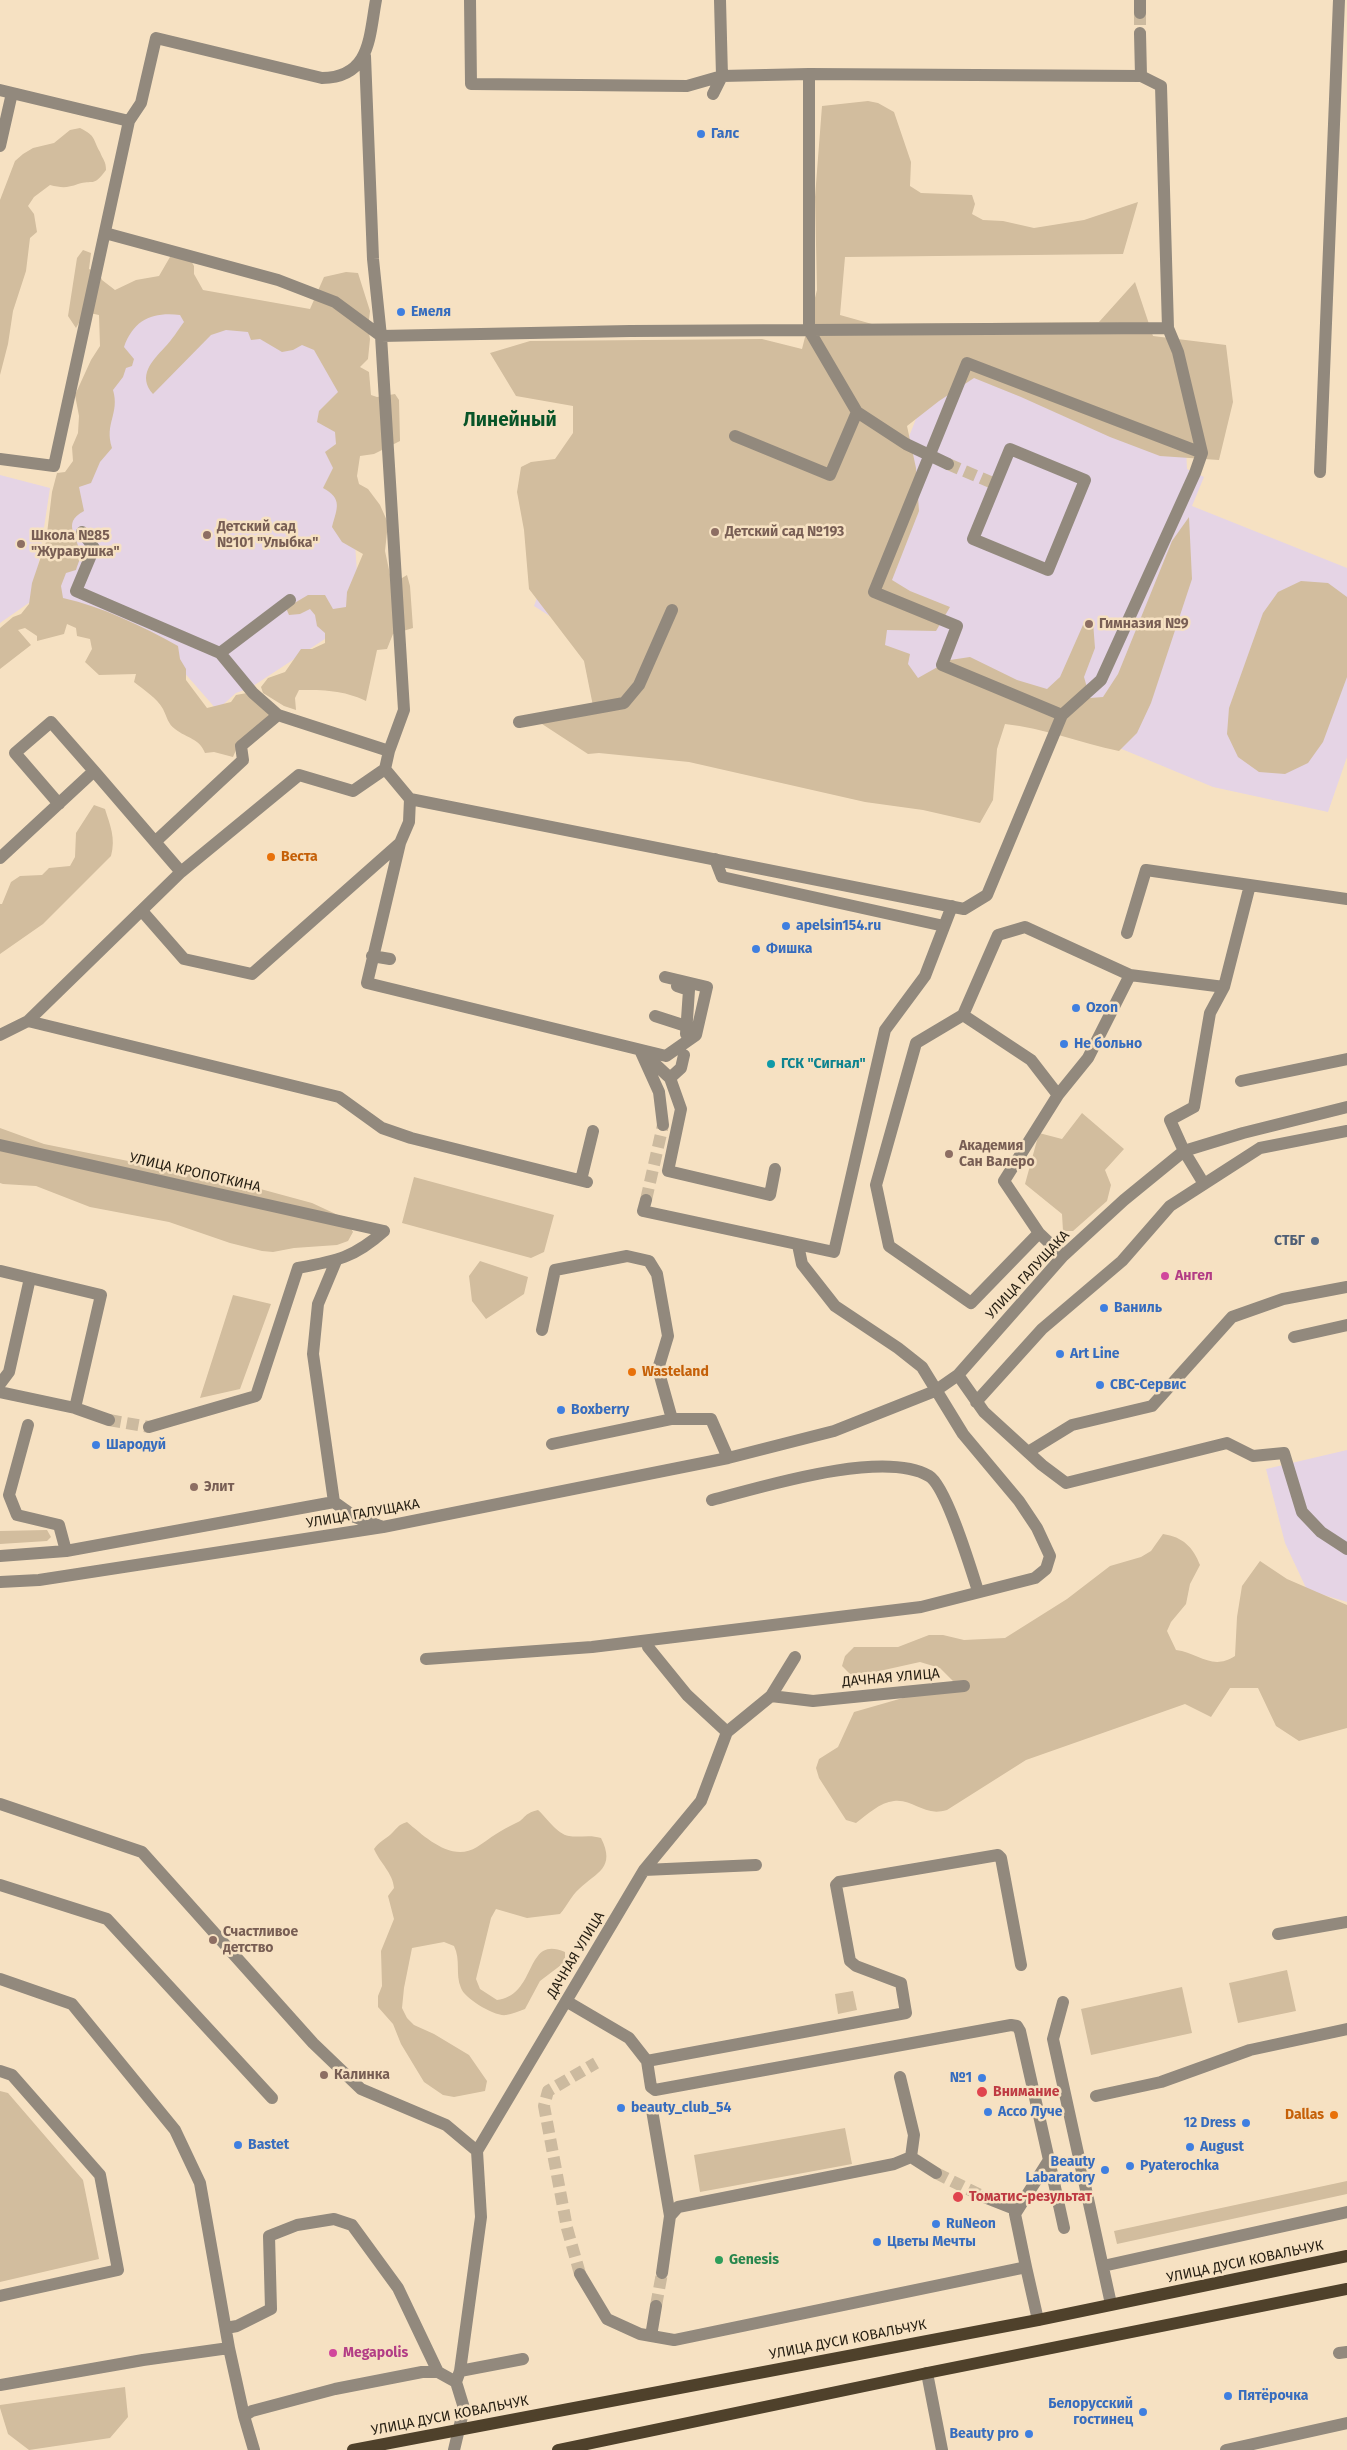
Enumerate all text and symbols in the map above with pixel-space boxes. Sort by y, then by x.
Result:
place label: Галс [711,126,739,142]
marker: Галс [695,128,707,140]
place label: Емеля [411,304,451,320]
marker: Емеля [395,306,407,318]
district label: Линейный [463,410,557,432]
place label: Детский сад №101 "Улыбка" [217,519,318,552]
place label: Детский сад №193 [725,524,844,540]
marker: Детский сад №193 [709,526,721,538]
place label: Школа №85 "Журавушка" [31,528,120,560]
marker: Детский сад №101 "Улыбка" [201,529,213,541]
marker: Школа №85 "Журавушка" [15,538,27,550]
place label: Гимназия №9 [1099,616,1189,632]
marker: Гимназия №9 [1083,618,1095,630]
place label: Веста [281,849,318,865]
marker: Веста [265,851,277,863]
place label: apelsin154.ru [796,918,881,934]
marker: apelsin154.ru [780,920,792,932]
place label: Фишка [766,941,812,957]
marker: Фишка [750,943,762,955]
place label: Ozon [1086,1000,1118,1016]
marker: Ozon [1070,1002,1082,1014]
place label: Не больно [1074,1036,1142,1052]
marker: Не больно [1058,1038,1070,1050]
place label: ГСК "Сигнал" [781,1056,866,1072]
marker: ГСК "Сигнал" [765,1058,777,1070]
place label: Академия Сан Валеро [959,1138,1035,1170]
marker: Академия Сан Валеро [943,1148,955,1160]
street label: УЛИЦА КРОПОТКИНА [128,1150,262,1196]
street label: УЛИЦА ГАЛУЩАКА [983,1227,1073,1323]
place label: СТБГ [1274,1233,1305,1249]
marker: СТБГ [1309,1235,1321,1247]
place label: Ангел [1175,1268,1213,1284]
marker: Ангел [1159,1270,1171,1282]
place label: Ваниль [1114,1300,1162,1316]
marker: Ваниль [1098,1302,1110,1314]
place label: Art Line [1070,1346,1120,1362]
marker: Art Line [1054,1348,1066,1360]
place label: Wasteland [642,1364,709,1380]
marker: Wasteland [626,1366,638,1378]
place label: СВС-Сервис [1110,1377,1186,1393]
marker: СВС-Сервис [1094,1379,1106,1391]
place label: Boxberry [571,1402,629,1418]
marker: Boxberry [555,1404,567,1416]
place label: Шародуй [106,1437,166,1453]
marker: Шародуй [90,1439,102,1451]
place label: Элит [204,1479,234,1495]
marker: Элит [188,1481,200,1493]
street label: УЛИЦА ГАЛУЩАКА [305,1496,421,1532]
street label: ДАЧНАЯ УЛИЦА [842,1665,940,1691]
street label: ДАЧНАЯ УЛИЦА [544,1909,608,2001]
place label: Счастливое детство [223,1924,298,1956]
marker: Счастливое детство [207,1934,219,1946]
place label: Калинка [334,2067,390,2083]
marker: Калинка [318,2069,330,2081]
place label: №1 [950,2070,972,2086]
marker: №1 [976,2072,988,2084]
place label: Внимание [993,2084,1059,2100]
marker: Внимание [975,2085,989,2099]
place label: beauty_club_54 [631,2100,731,2116]
marker: beauty_club_54 [615,2102,627,2114]
place label: Ассо Луче [998,2104,1062,2120]
marker: Ассо Луче [982,2106,994,2118]
place label: Dallas [1285,2107,1324,2123]
marker: Dallas [1328,2109,1340,2121]
place label: 12 Dress [1183,2115,1236,2131]
marker: 12 Dress [1240,2117,1252,2129]
place label: Bastet [248,2137,289,2153]
marker: Bastet [232,2139,244,2151]
place label: August [1200,2139,1244,2155]
marker: August [1184,2141,1196,2153]
place label: Beauty Labaratory [1025,2154,1095,2186]
place label: Pyaterochka [1140,2158,1219,2174]
marker: Pyaterochka [1124,2160,1136,2172]
marker: Beauty Labaratory [1099,2164,1111,2176]
place label: Томатис-результат [969,2189,1092,2205]
marker: Томатис-результат [951,2190,965,2204]
place label: RuNeon [946,2216,996,2232]
marker: RuNeon [930,2218,942,2230]
place label: Цветы Мечты [887,2234,976,2250]
marker: Цветы Мечты [871,2236,883,2248]
street label: УЛИЦА ДУСИ КОВАЛЬЧУК [1165,2237,1325,2287]
place label: Genesis [729,2252,779,2268]
marker: Genesis [713,2254,725,2266]
street label: УЛИЦА ДУСИ КОВАЛЬЧУК [768,2317,928,2363]
place label: Megapolis [343,2345,408,2361]
marker: Megapolis [327,2347,339,2359]
place label: Пятёрочка [1238,2388,1308,2404]
marker: Пятёрочка [1222,2390,1234,2402]
street label: УЛИЦА ДУСИ КОВАЛЬЧУК [370,2393,530,2439]
place label: Белорусский гостинец [1048,2396,1133,2428]
marker: Белорусский гостинец [1137,2406,1149,2418]
place label: Beauty pro [949,2426,1019,2442]
marker: Beauty pro [1023,2428,1035,2440]

